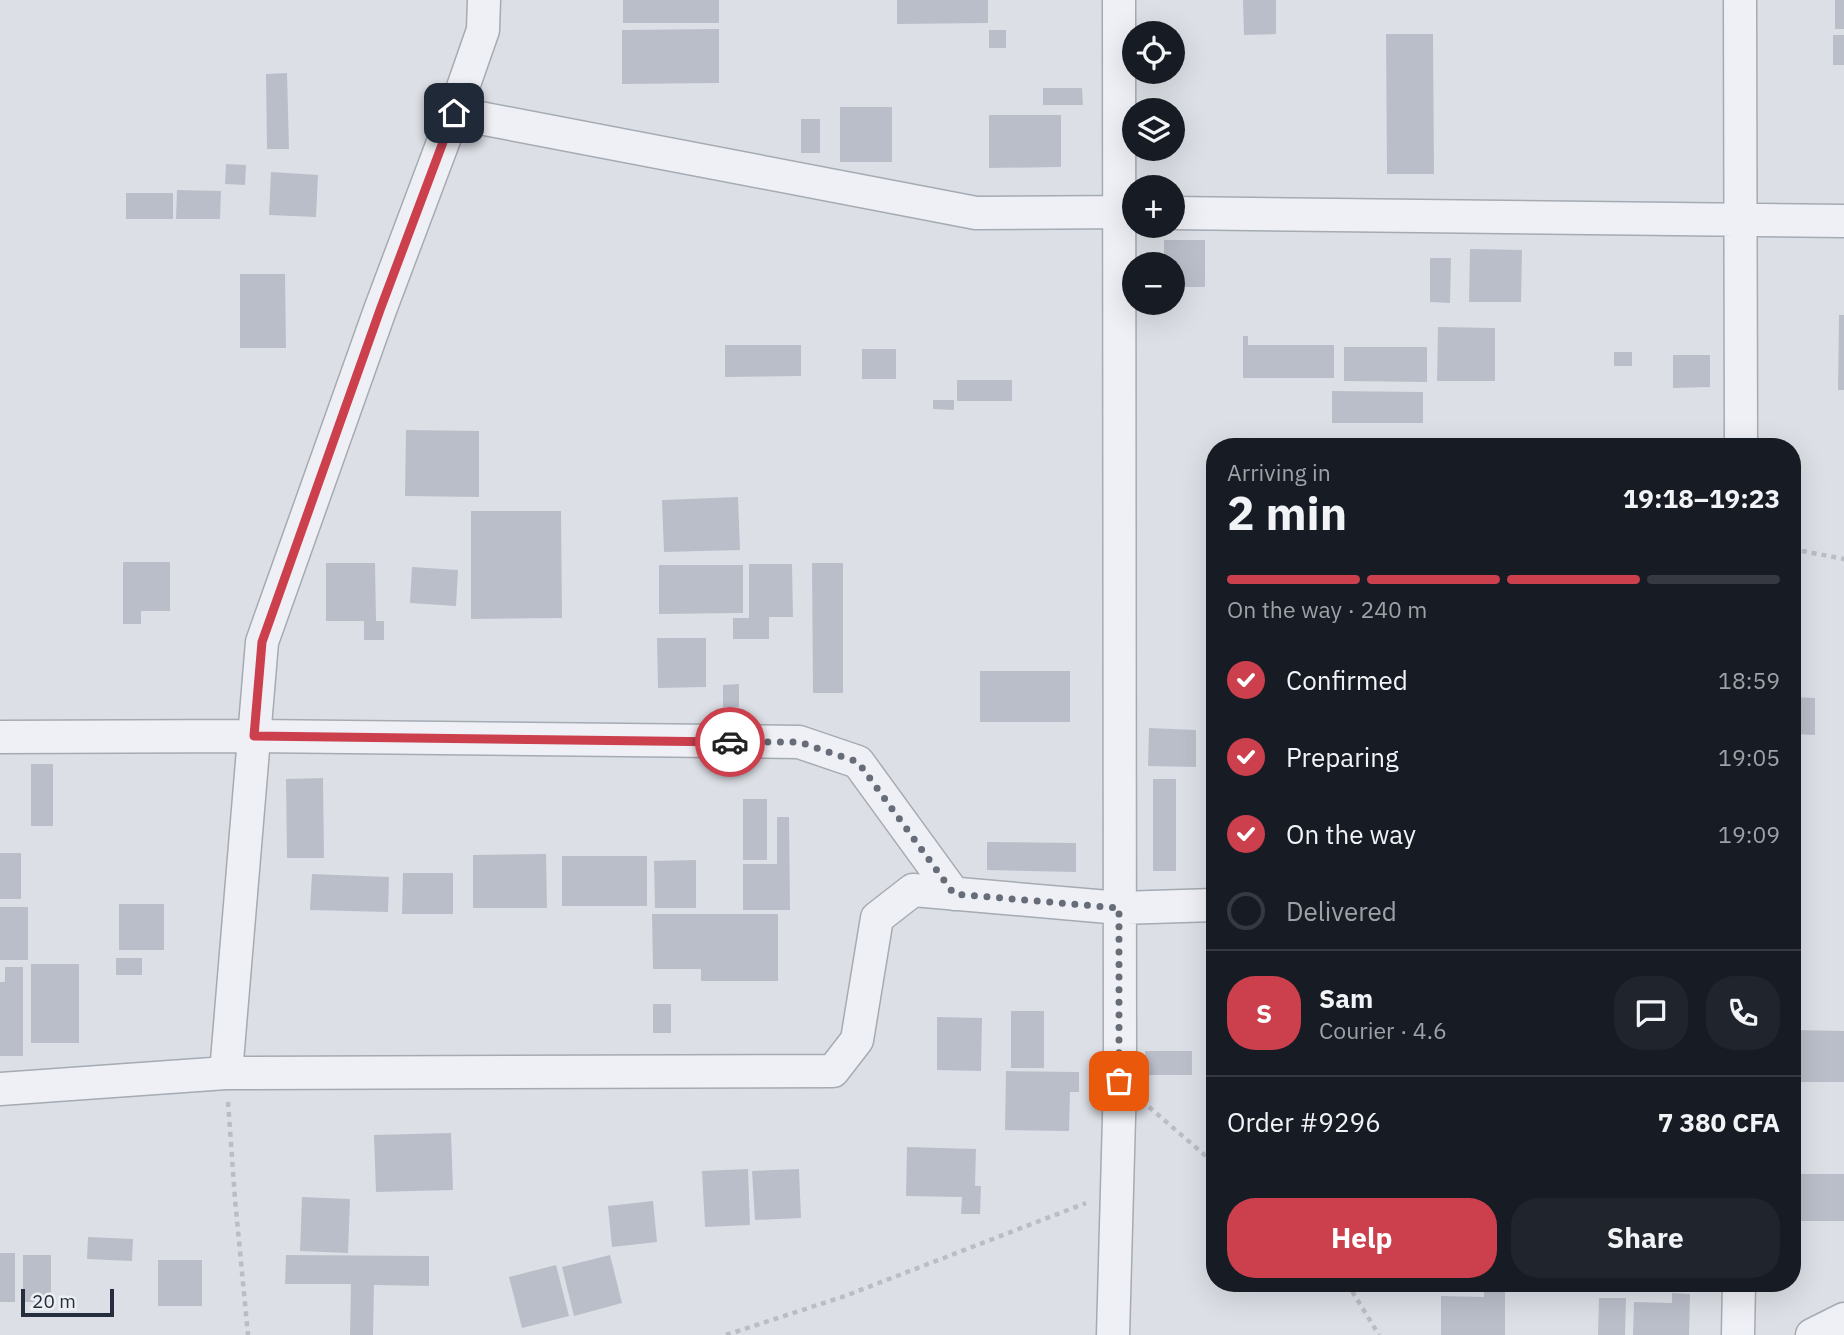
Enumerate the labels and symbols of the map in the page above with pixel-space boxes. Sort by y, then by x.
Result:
pin [424,83,484,143]
courier [695,707,765,777]
pin [1089,1051,1149,1111]
scale bar [21,1286,114,1318]

